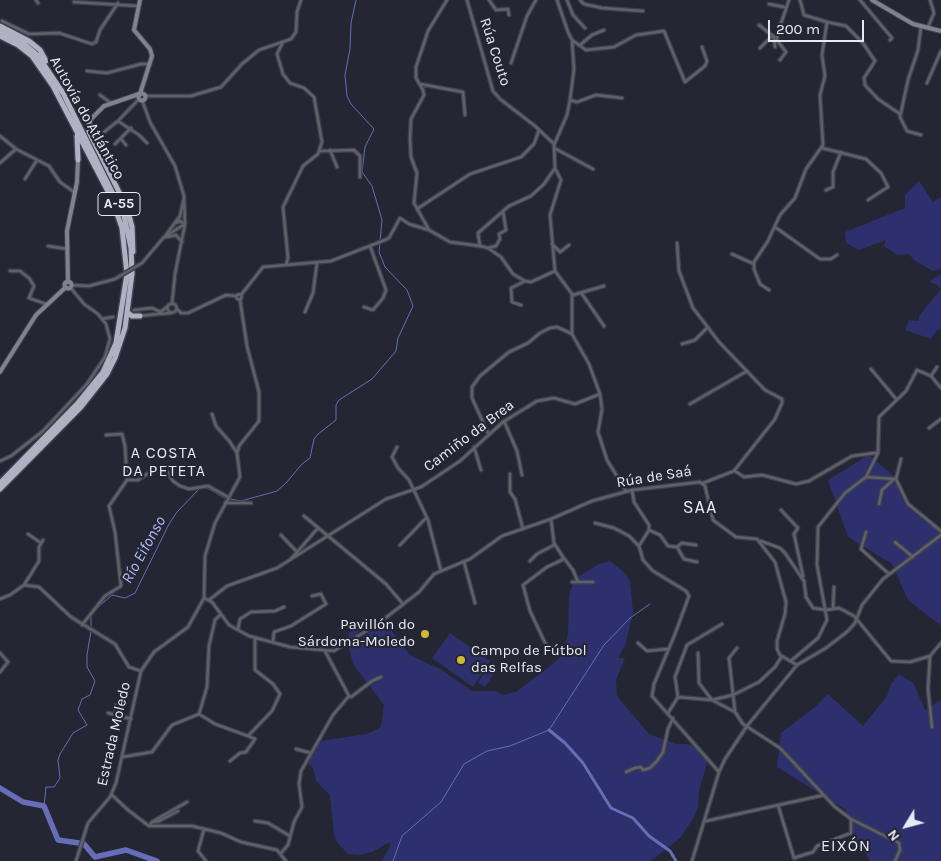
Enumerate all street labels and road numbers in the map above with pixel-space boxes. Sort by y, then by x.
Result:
street label: Rúa Couto [476,16,514,88]
street label: Autovía do Atlántico [46,53,128,183]
road number: A-55 [98,192,140,215]
street label: Camiño da Brea [420,396,518,476]
street label: Rúa de Saá [615,462,693,492]
street label: Estrada Moledo [93,680,135,788]

